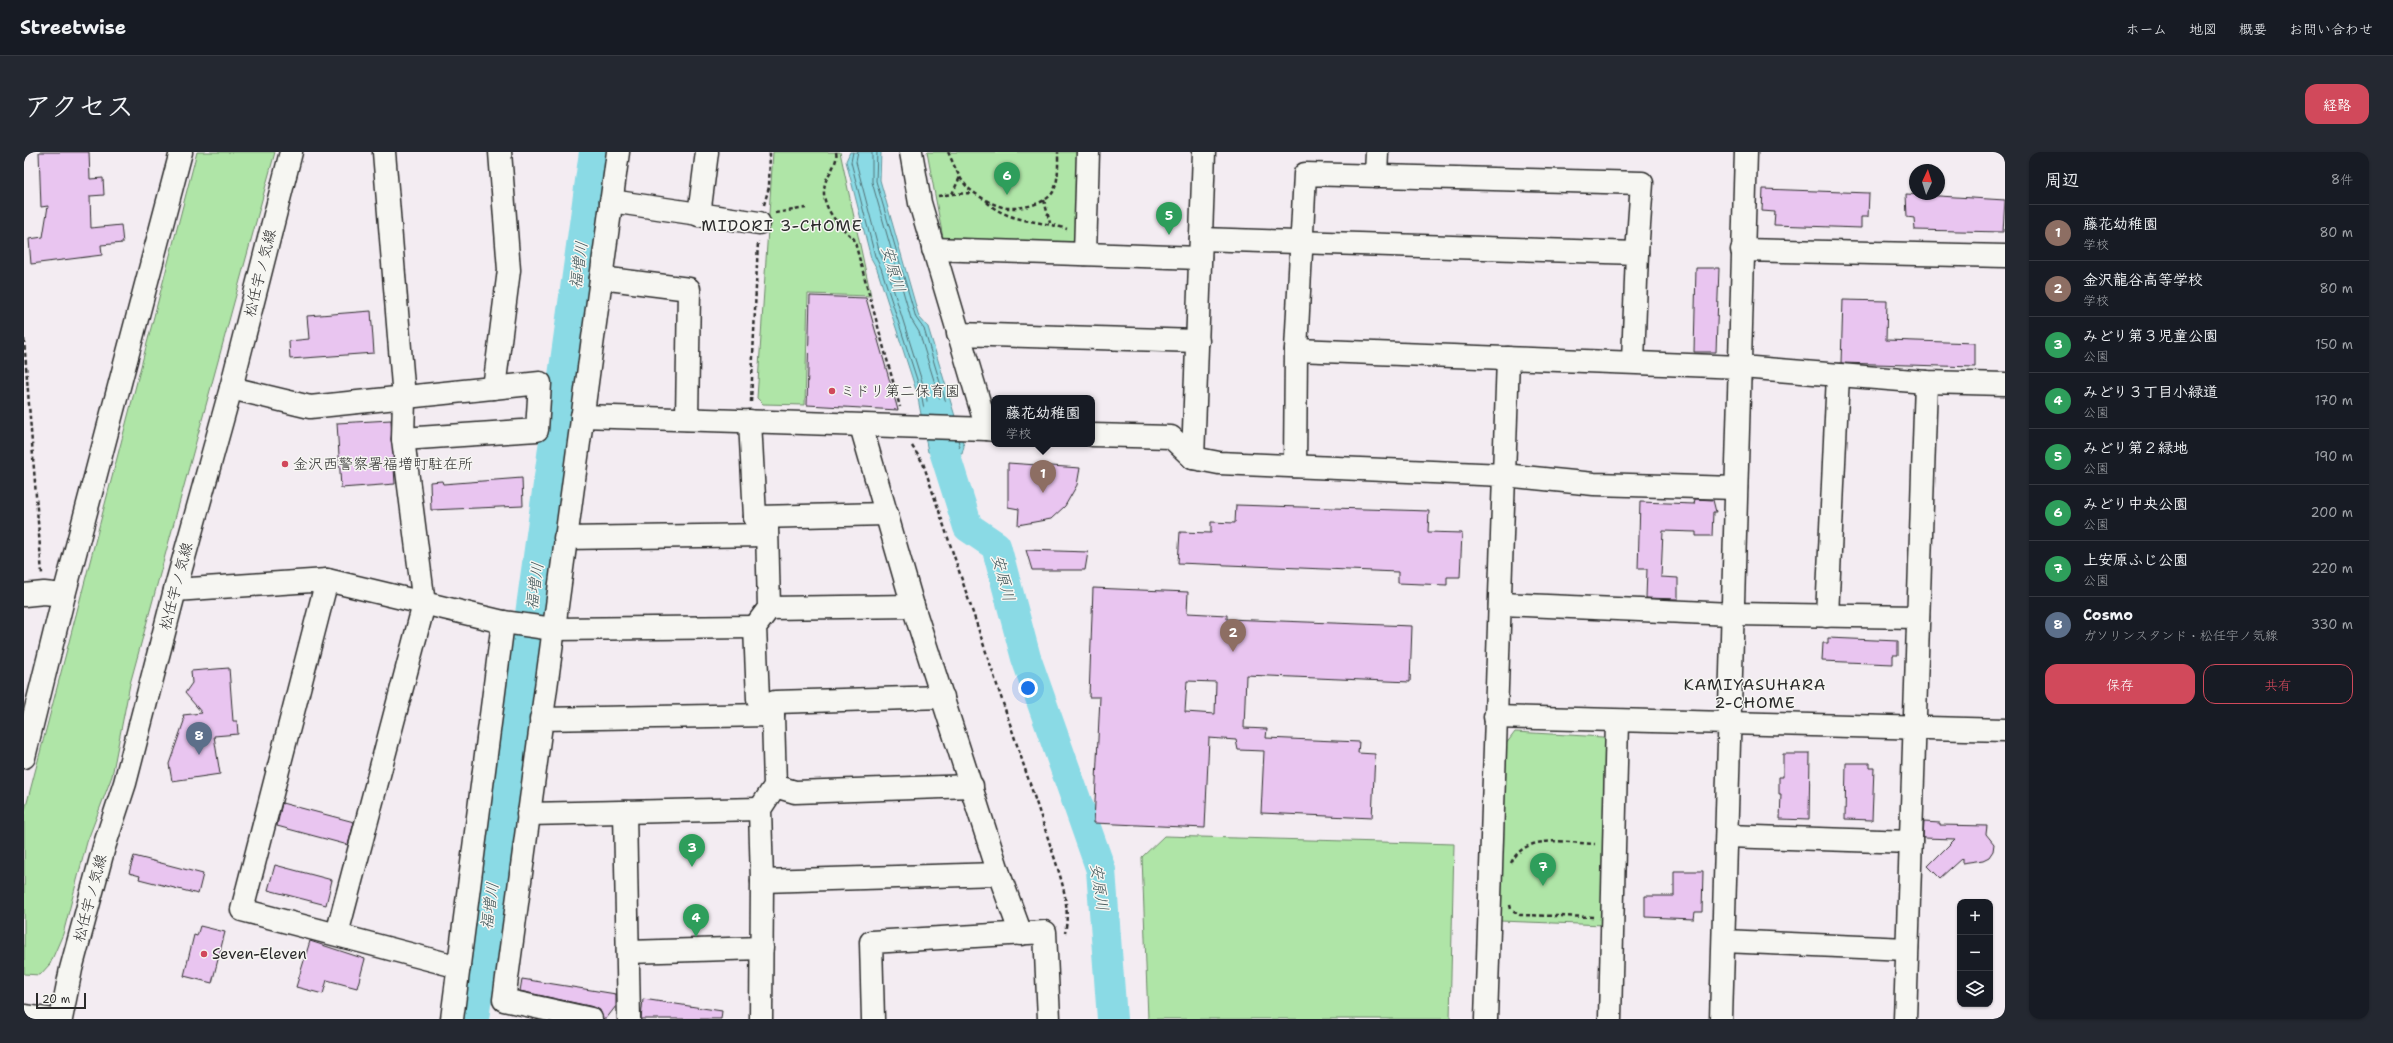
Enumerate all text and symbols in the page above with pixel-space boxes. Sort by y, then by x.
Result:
text: Streetwise [20,15,126,40]
text: ホーム [2126,20,2167,38]
text: 地図 [2189,20,2217,38]
text: 概要 [2239,20,2267,38]
text: お問い合わせ [2289,20,2373,38]
button: 経路 [2305,84,2369,124]
text: アクセス [24,87,134,125]
pin: 6 [994,162,1020,195]
north arrow [1909,164,1945,200]
text: 周辺 [2045,169,2079,191]
text: 8件 [2331,171,2353,188]
pin: 5 [1156,202,1182,235]
text: 藤花幼稚園 [2083,214,2158,234]
district label: MIDORI 3-CHOME [701,215,863,236]
text: 1 [2055,224,2061,241]
text: 80 m [2319,224,2353,241]
street label: 松任宇ノ気線 [239,227,281,319]
text: 学校 [2083,236,2109,253]
water label: 福増川 [565,240,592,290]
water label: 安原川 [877,243,910,295]
text: 金沢龍谷高等学校 [2083,270,2203,290]
text: 2 [2053,280,2063,297]
text: 80 m [2319,280,2353,297]
text: 学校 [2083,292,2109,309]
text: みどり第３児童公園 [2083,326,2218,346]
text: 3 [2053,336,2063,353]
text: 150 m [2315,336,2353,353]
text: 公園 [2083,348,2109,365]
place label: ミドリ第二保育園 [840,381,960,401]
text: みどり３丁目小緑道 [2083,382,2218,402]
marker: ミドリ第二保育園 [827,386,837,396]
text: 4 [2053,392,2063,409]
text: 170 m [2315,392,2353,409]
popup [991,395,1095,447]
text: 藤花幼稚園 [1005,403,1081,423]
text: 公園 [2083,404,2109,421]
text: 学校 [1005,425,1032,442]
text: みどり第２緑地 [2083,438,2188,458]
text: 5 [2054,448,2062,465]
text: 190 m [2314,448,2353,465]
place label: 金沢西警察署福増町駐在所 [293,454,473,474]
marker: 金沢西警察署福増町駐在所 [280,459,290,469]
pin: 1 [1030,460,1056,493]
text: 公園 [2083,460,2109,477]
text: みどり中央公園 [2083,494,2188,514]
text: 6 [2053,504,2063,521]
text: 200 m [2311,504,2353,521]
text: 公園 [2083,516,2109,533]
street label: 松任宇ノ気線 [155,540,197,632]
text: 上安原ふじ公園 [2083,550,2188,570]
water label: 安原川 [987,552,1020,604]
text: 7 [2053,560,2063,577]
text: 220 m [2311,560,2353,577]
water label: 福増川 [521,561,548,611]
text: 公園 [2083,572,2109,589]
text: Cosmo [2083,605,2133,625]
text: 8 [2053,616,2063,633]
text: 330 m [2311,616,2353,633]
pin: 2 [1220,619,1246,652]
text: ガソリンスタンド · 松任宇ノ気線 [2083,627,2278,644]
button: 保存 [2045,664,2195,704]
button: 共有 [2203,664,2353,704]
district label: KAMIYASUHARA 2-CHOME [1684,674,1826,713]
your location [1018,678,1038,698]
pin: 8 [186,722,212,755]
pin: 3 [679,834,705,867]
street label: 松任宇ノ気線 [69,852,111,944]
pin: 7 [1530,853,1556,886]
water label: 安原川 [1086,862,1113,912]
water label: 福増川 [476,881,503,931]
map controls [1957,899,1993,1007]
button: + [1957,899,1993,935]
pin: 4 [683,904,709,937]
button: − [1957,935,1993,971]
place label: Seven-Eleven [212,944,307,964]
marker: Seven-Eleven [199,949,209,959]
button: layers [1957,971,1993,1007]
scale bar [36,991,86,1010]
text: 20 m [42,992,70,1007]

